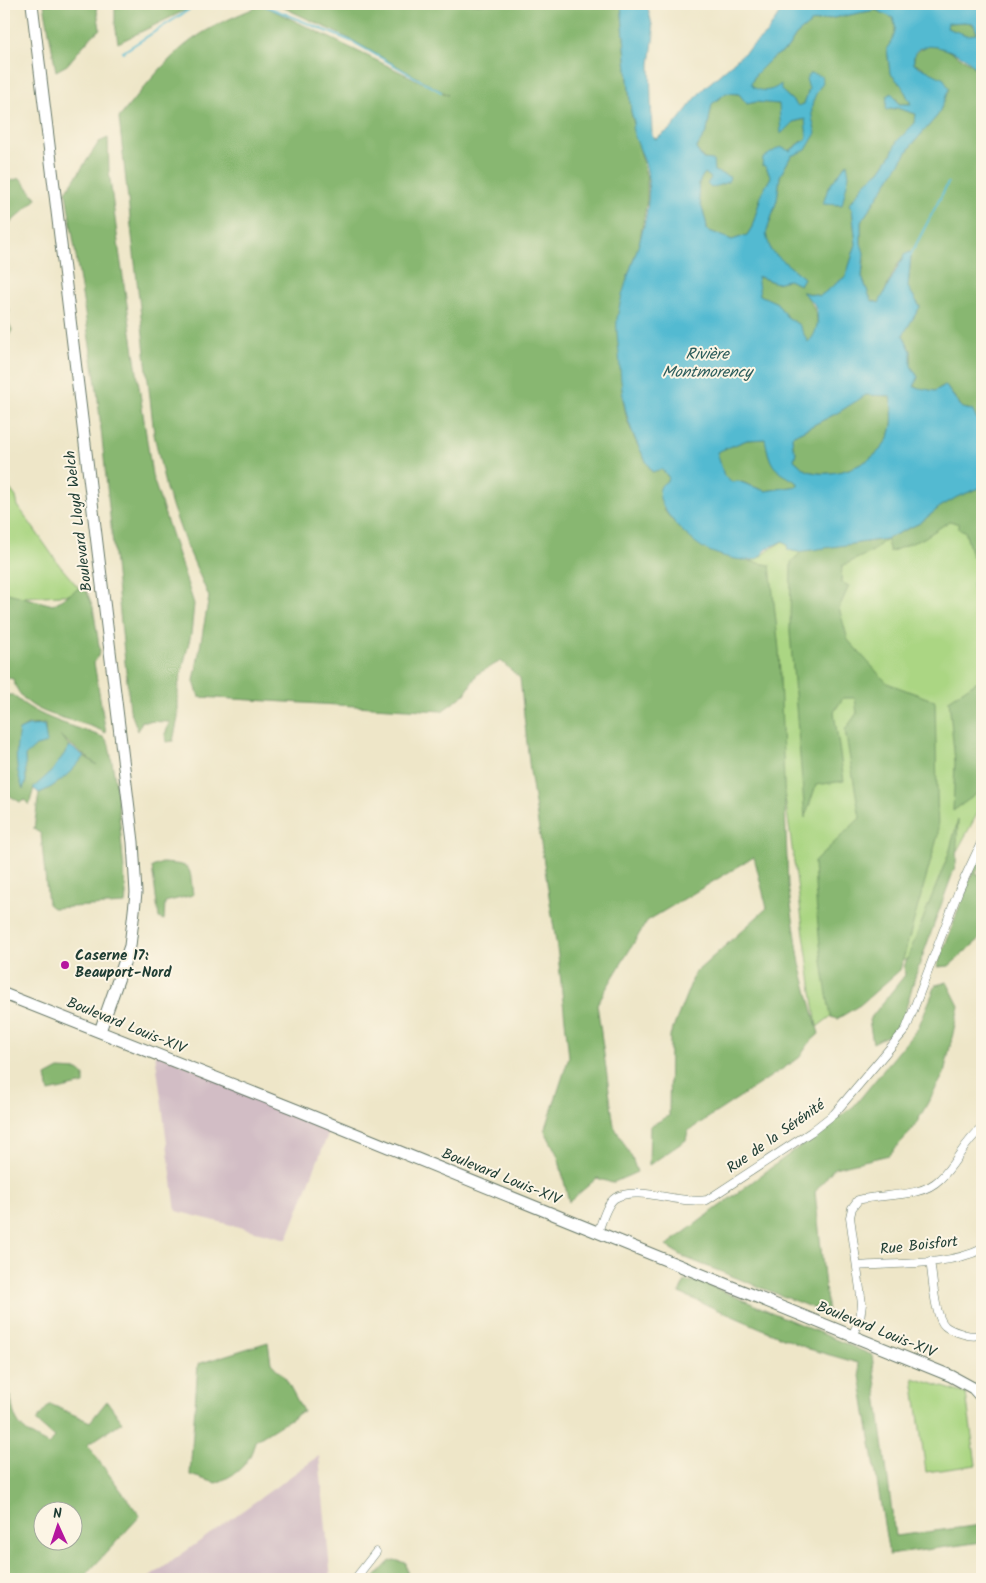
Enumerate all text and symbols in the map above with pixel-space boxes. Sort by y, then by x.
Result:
water label: Rivière Montmorency [662,342,755,385]
street label: Boulevard Lloyd Welch [58,449,100,593]
place label: Caserne 17: Beauport-Nord [75,944,172,985]
marker: Caserne 17: Beauport-Nord [59,959,71,971]
street label: Boulevard Louis-XIV [63,991,190,1061]
street label: Rue de la Sérénité [722,1093,831,1180]
street label: Boulevard Louis-XIV [438,1142,565,1212]
street label: Rue Boisfort [879,1230,959,1262]
street label: Boulevard Louis-XIV [813,1295,940,1365]
north arrow [32,1500,82,1550]
text: N [52,1503,63,1525]

